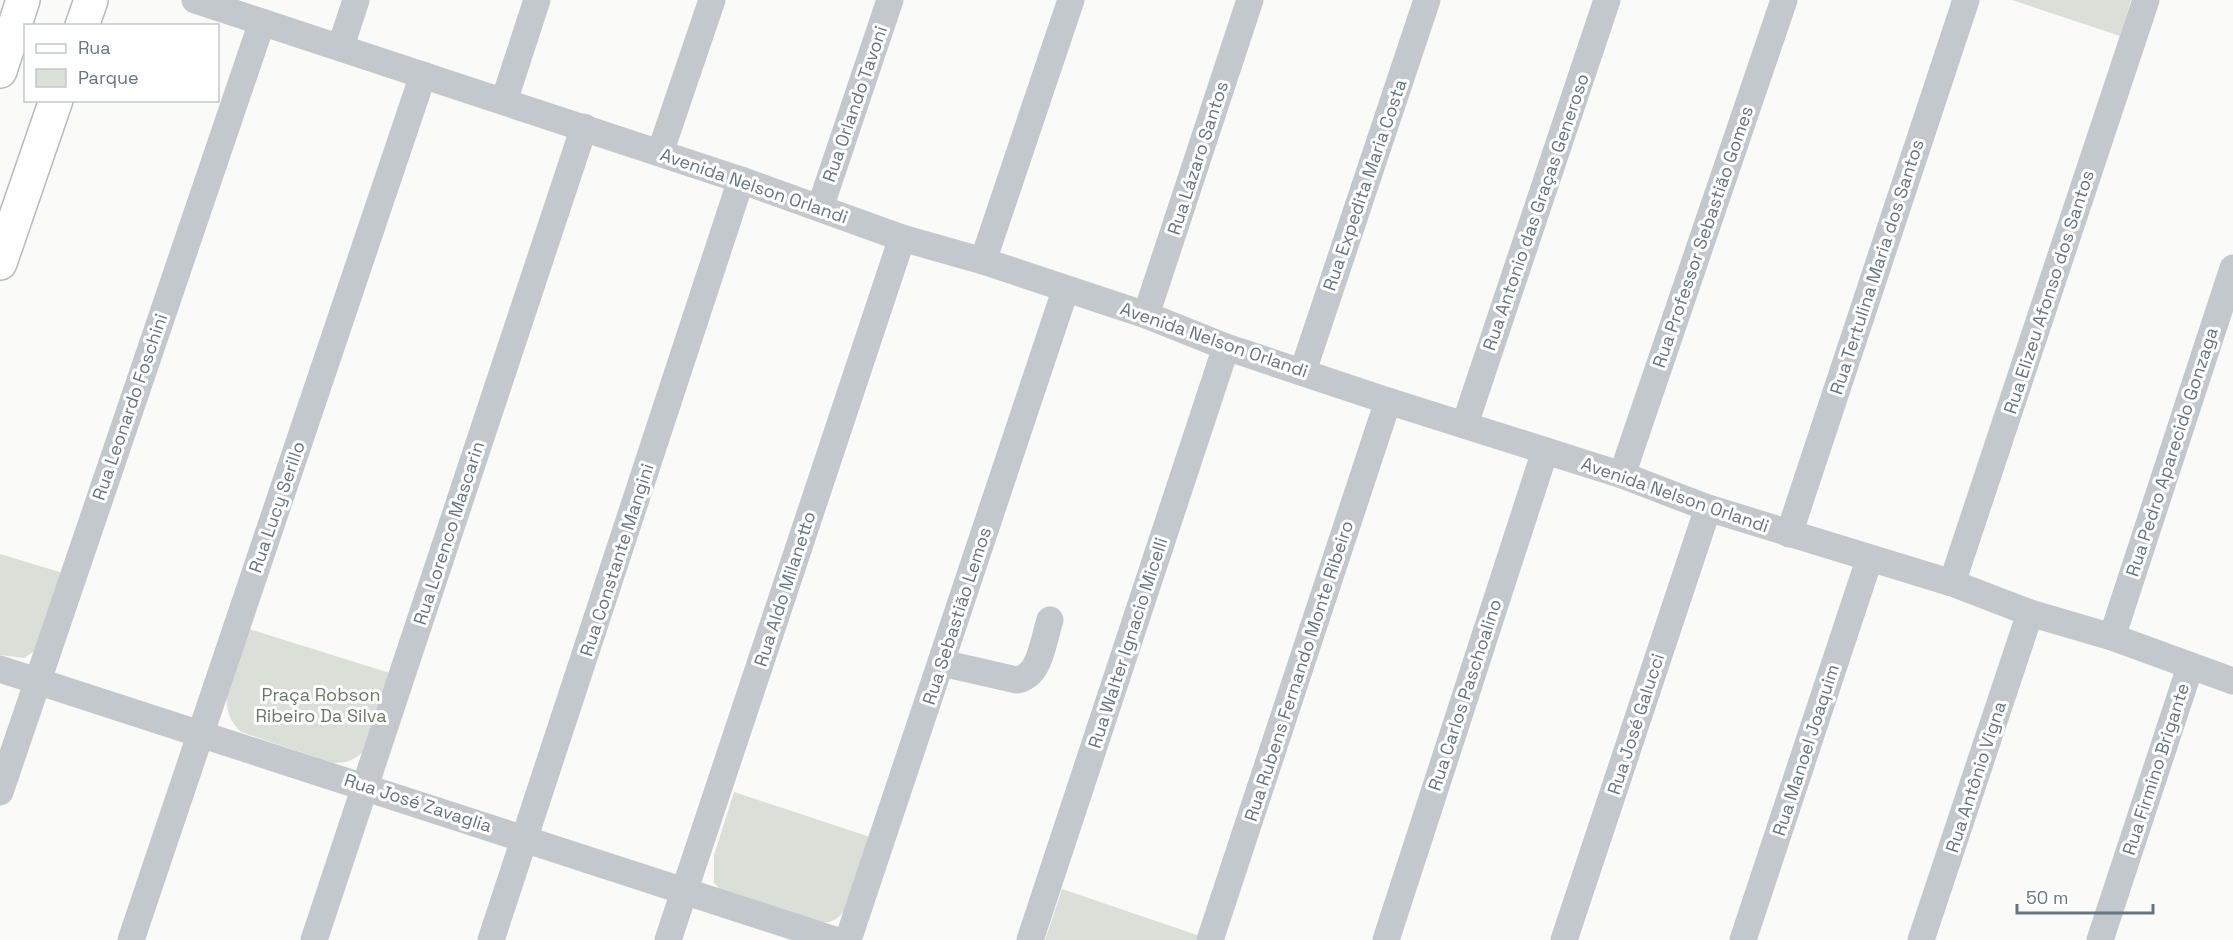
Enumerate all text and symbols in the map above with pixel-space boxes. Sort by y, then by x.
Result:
street label: Rua Orlando Tavoni [817,23,892,185]
legend [24,24,219,102]
text: Rua [78,36,111,59]
text: Parque [78,66,139,89]
street label: Rua Antonio das Graças Generoso [1477,70,1594,353]
street label: Rua Expedita Maria Costa [1317,76,1412,294]
street label: Rua Lázaro Santos [1162,78,1233,238]
street label: Rua Professor Sebastião Gomes [1647,103,1758,371]
street label: Rua Tertulina Maria dos Santos [1824,136,1929,397]
street label: Avenida Nelson Orlandi [657,143,851,228]
street label: Rua Elizeu Afonso dos Santos [1998,167,2099,417]
street label: Avenida Nelson Orlandi [1117,297,1311,382]
street label: Rua Leonardo Foschini [87,310,172,503]
street label: Rua Pedro Aparecido Gonzaga [2120,324,2223,579]
street label: Rua Lucy Serillo [243,438,310,576]
street label: Rua Lorenco Mascarin [408,438,489,628]
street label: Avenida Nelson Orlandi [1578,452,1772,537]
street label: Rua Constante Mangini [574,461,659,659]
street label: Rua Aldo Milanetto [749,508,820,669]
street label: Rua Rubens Fernando Monte Ribeiro [1239,518,1358,824]
street label: Rua Sebastião Lemos [917,524,996,707]
street label: Rua Walter Ignacio Micelli [1083,535,1172,751]
street label: Rua Carlos Paschoalino [1423,596,1506,794]
street label: Rua José Galucci [1602,650,1669,797]
street label: Rua Manoel Joaquim [1767,661,1844,839]
street label: Rua Firmino Brigante [2117,680,2194,858]
park label: Praça Robson Ribeiro Da Silva [255,683,387,727]
street label: Rua Antônio Vigna [1940,698,2011,855]
street label: Rua José Zavaglia [341,768,495,837]
scale bar [2017,877,2154,915]
text: 50 m [2026,886,2068,909]

